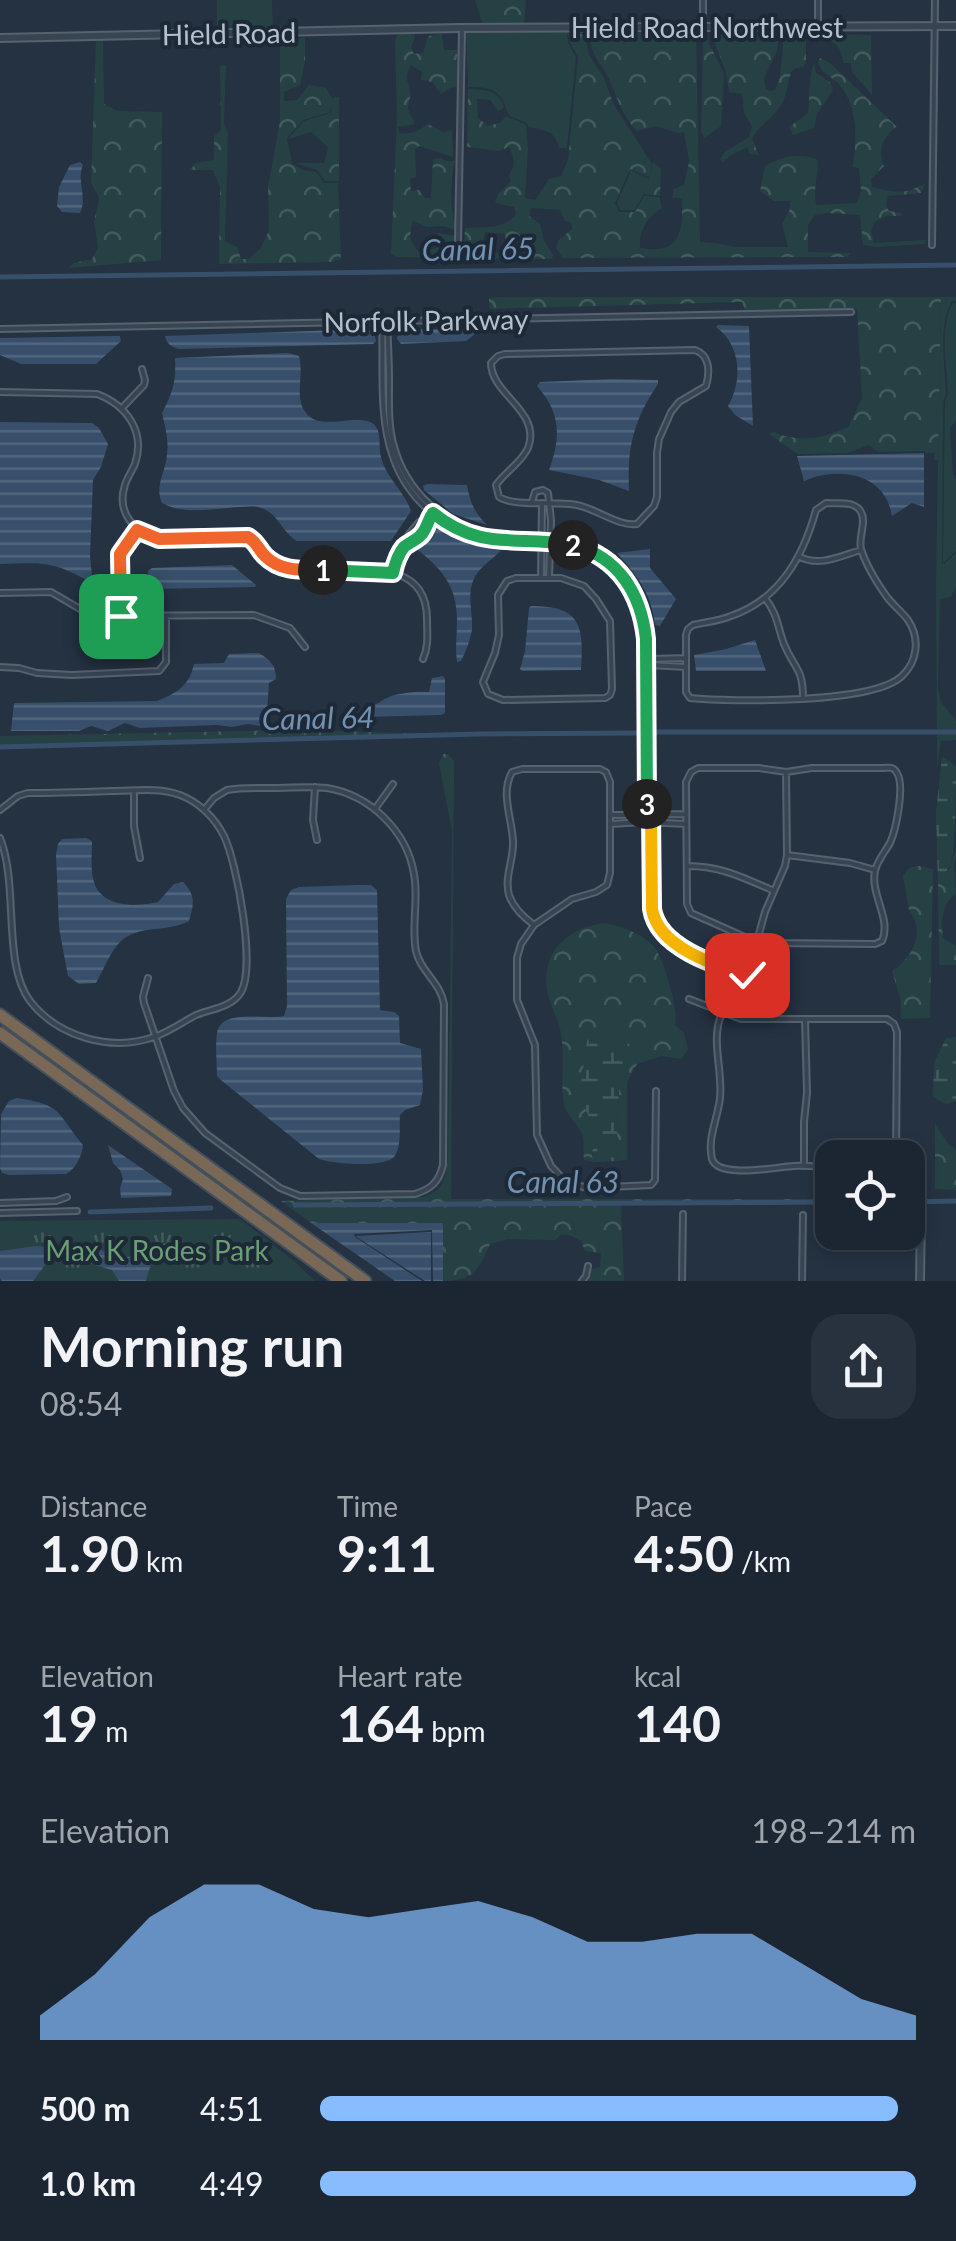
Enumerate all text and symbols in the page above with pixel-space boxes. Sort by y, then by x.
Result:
street label: Hield Road Northwest [571,10,843,44]
street label: Hield Road [162,15,296,51]
water label: Canal 65 [422,229,534,267]
street label: Norfolk Parkway [323,301,529,339]
pin: 2 [548,520,598,570]
text: 2 [565,528,581,562]
pin: 1 [298,545,348,595]
text: 1 [315,553,331,587]
pin [79,574,164,659]
icon: arrive [94,589,149,644]
water label: Canal 64 [262,698,374,736]
pin: 3 [622,779,672,829]
text: 3 [639,787,655,821]
pin [705,933,790,1018]
icon: check [720,948,775,1003]
map controls [815,1140,925,1250]
button: locate [815,1140,925,1250]
water label: Canal 63 [507,1163,619,1199]
park label: Max K Rodes Park [45,1233,269,1267]
text: Morning run [40,1313,344,1379]
button: share [811,1314,916,1419]
text: 08:54 [40,1384,122,1423]
text: Distance [40,1489,147,1523]
text: Time [337,1489,398,1523]
text: Pace [634,1489,692,1523]
text: 1.90 [40,1523,139,1583]
text: 9:11 [337,1523,437,1583]
text: 4:50 [634,1523,734,1583]
text: km [139,1544,183,1578]
text: /km [734,1544,791,1578]
text: Elevation [40,1659,154,1693]
text: Heart rate [337,1659,463,1693]
text: kcal [634,1659,681,1693]
text: 19 [40,1693,98,1753]
text: 164 [337,1693,424,1753]
text: 140 [634,1693,721,1753]
text: m [98,1714,128,1748]
text: bpm [424,1714,486,1748]
text: Elevation [40,1811,170,1850]
text: 198–214 m [752,1811,916,1850]
text: 500 m [40,2089,130,2128]
text: 4:51 [200,2089,264,2128]
text: 1.0 km [40,2164,136,2203]
text: 4:49 [200,2164,264,2203]

